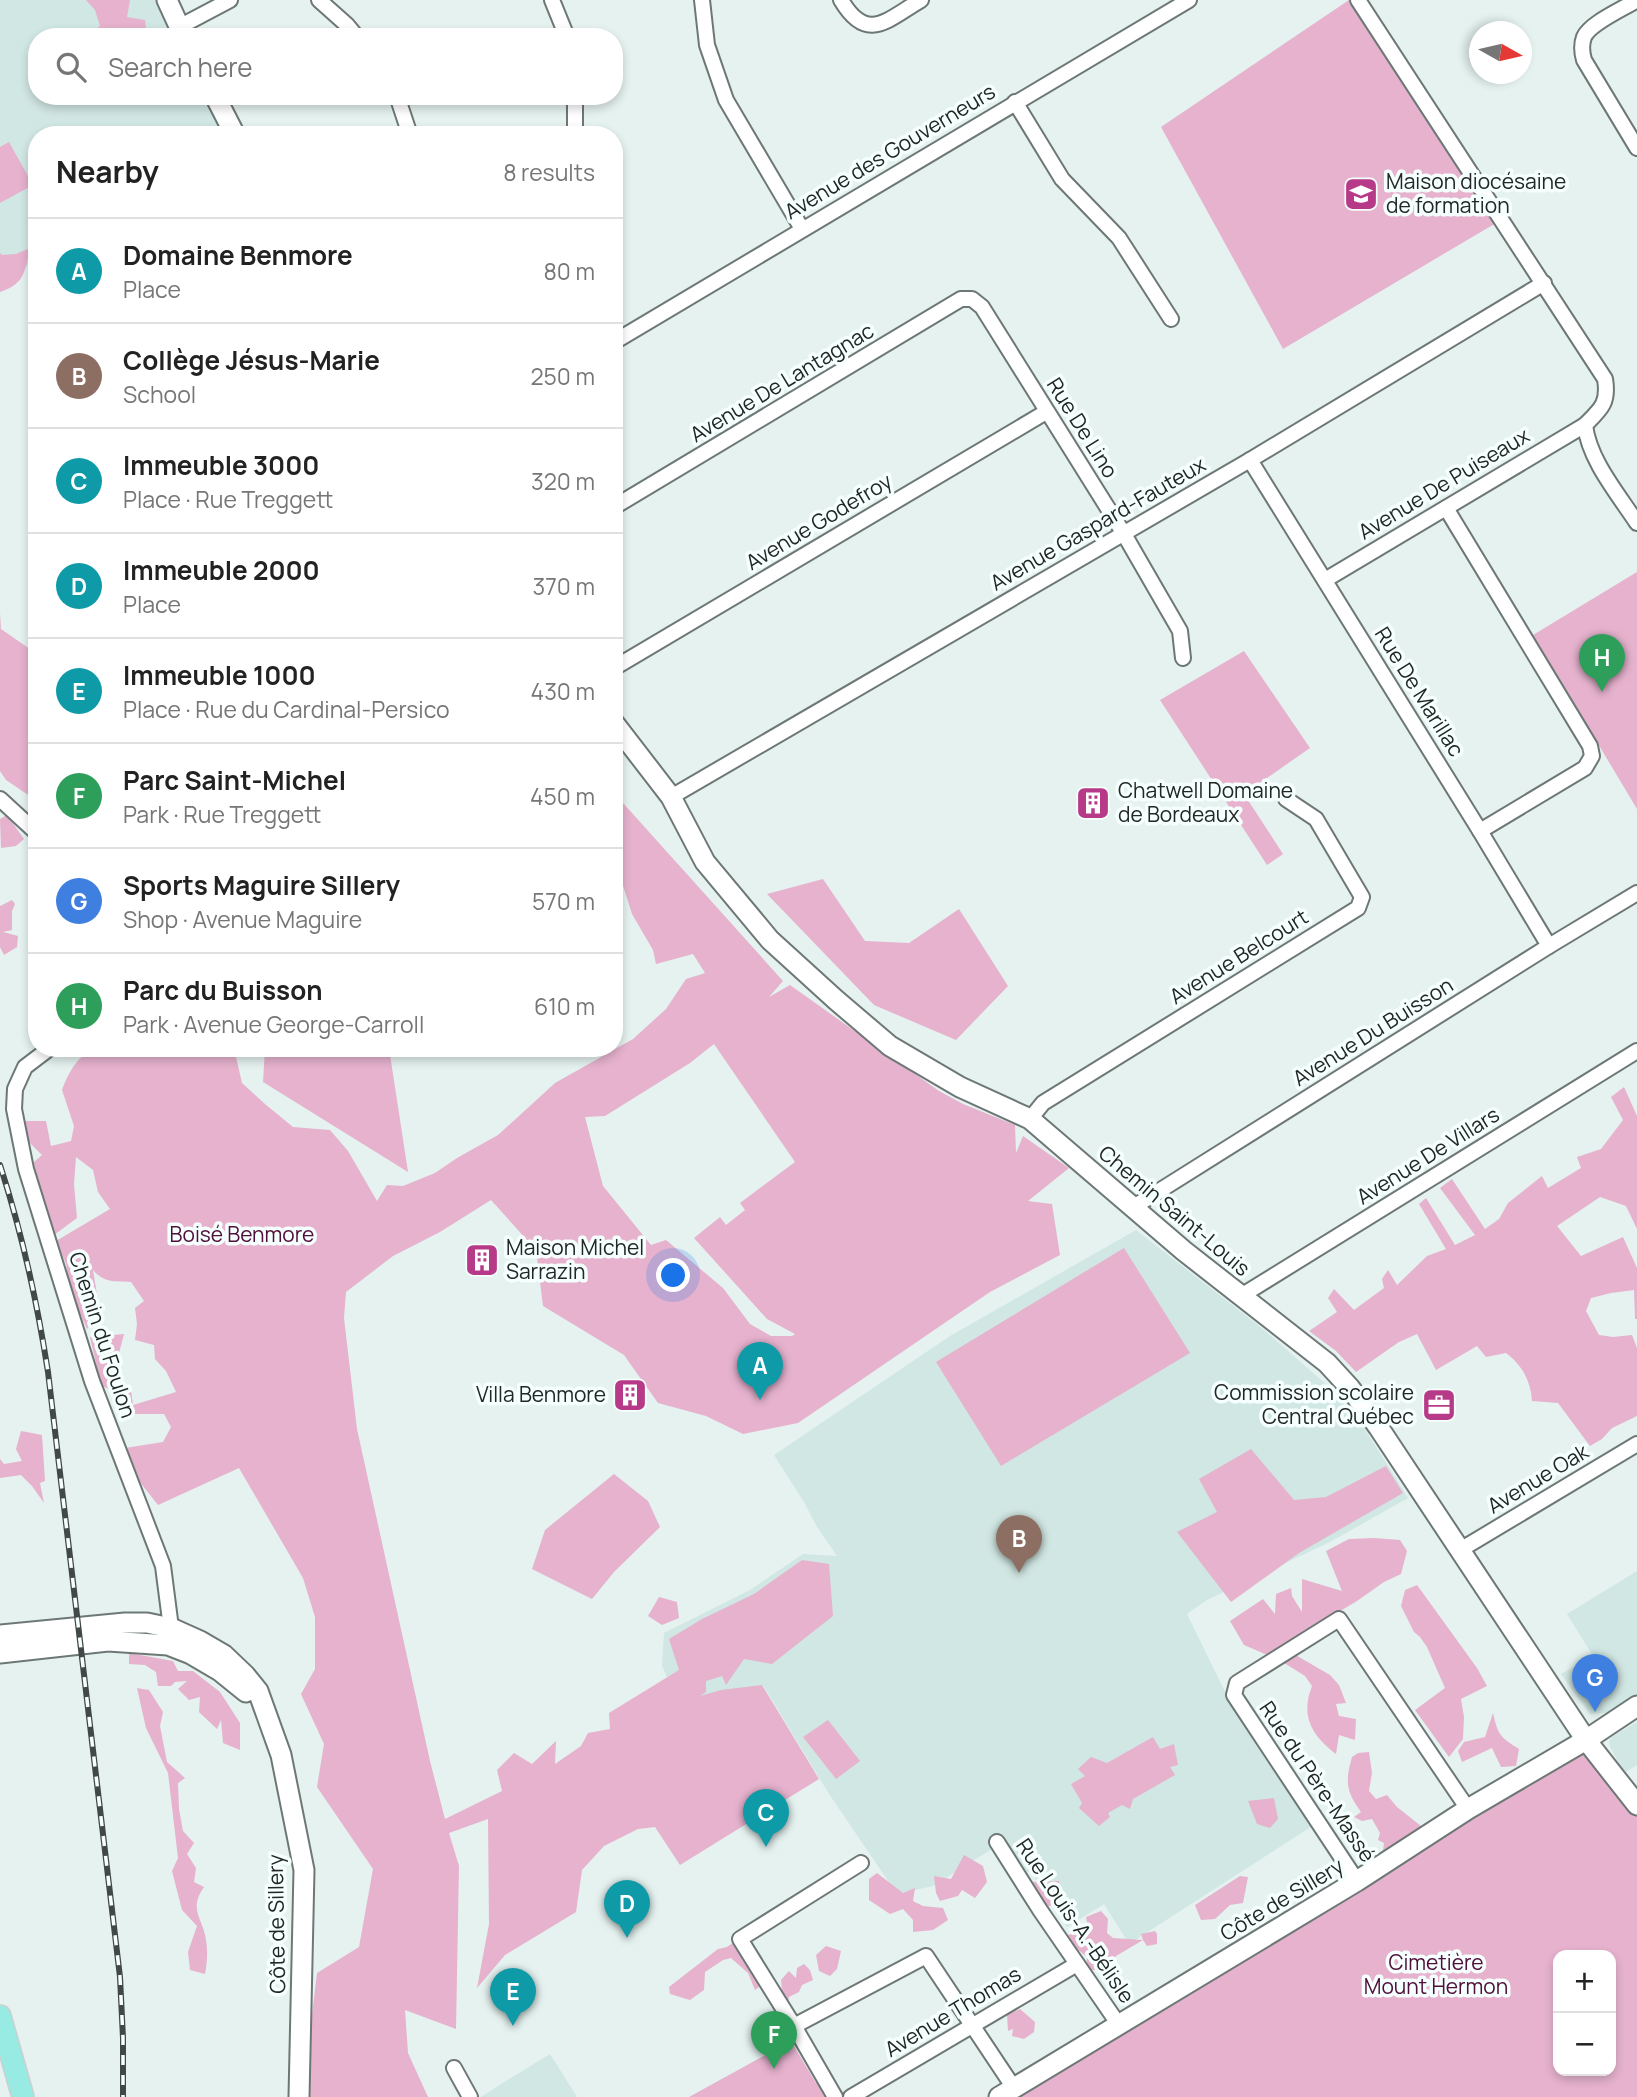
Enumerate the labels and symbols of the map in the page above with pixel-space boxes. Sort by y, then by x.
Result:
north arrow [1469,21,1532,84]
street label: Avenue des Gouverneurs [779,77,1000,225]
place label: Maison diocésaine de formation [1386,167,1566,219]
school or university icon: Maison diocésaine de formation [1342,175,1380,213]
street label: Avenue De Lantagnac [684,316,879,448]
street label: Rue De Lino [1041,372,1125,483]
street label: Avenue De Puiseaux [1353,421,1534,545]
street label: Avenue Gaspard-Fauteux [985,450,1210,596]
street label: Avenue Godefroy [740,466,897,576]
street label: Rue De Marillac [1369,621,1471,761]
pin: H [1579,634,1625,692]
place label: Chatwell Domaine de Bordeaux [1118,776,1293,828]
building icon: Chatwell Domaine de Bordeaux [1074,784,1112,822]
street label: Avenue Belcourt [1164,902,1313,1010]
street label: Avenue Du Buisson [1287,971,1458,1092]
street label: Avenue De Villars [1351,1100,1504,1210]
street label: Chemin Saint-Louis [1093,1139,1256,1282]
park label: Boisé Benmore [170,1220,314,1248]
place label: Maison Michel Sarrazin [506,1233,644,1285]
building icon: Maison Michel Sarrazin [463,1241,501,1279]
street label: Chemin du Foulon [63,1248,143,1421]
your location [656,1258,690,1292]
pin: A [737,1342,783,1400]
building icon: Villa Benmore [611,1376,649,1414]
place label: Commission scolaire Central Québec [1214,1378,1414,1430]
place label: Villa Benmore [476,1380,606,1408]
office icon: Commission scolaire Central Québec [1420,1386,1458,1424]
street label: Avenue Oak [1482,1437,1594,1519]
pin: B [996,1515,1042,1573]
pin: G [1572,1654,1618,1712]
street label: Rue du Père-Massé [1254,1696,1382,1867]
pin: C [743,1789,789,1847]
street label: Rue Louis-A.-Bélisle [1010,1833,1141,2008]
street label: Côte de Sillery [1215,1851,1348,1947]
street label: Côte de Sillery [261,1854,291,1994]
pin: D [604,1880,650,1938]
park label: Cimetière Mount Hermon [1364,1948,1508,2000]
street label: Avenue Thomas [879,1959,1026,2063]
pin: E [490,1968,536,2026]
pin: F [751,2011,797,2069]

